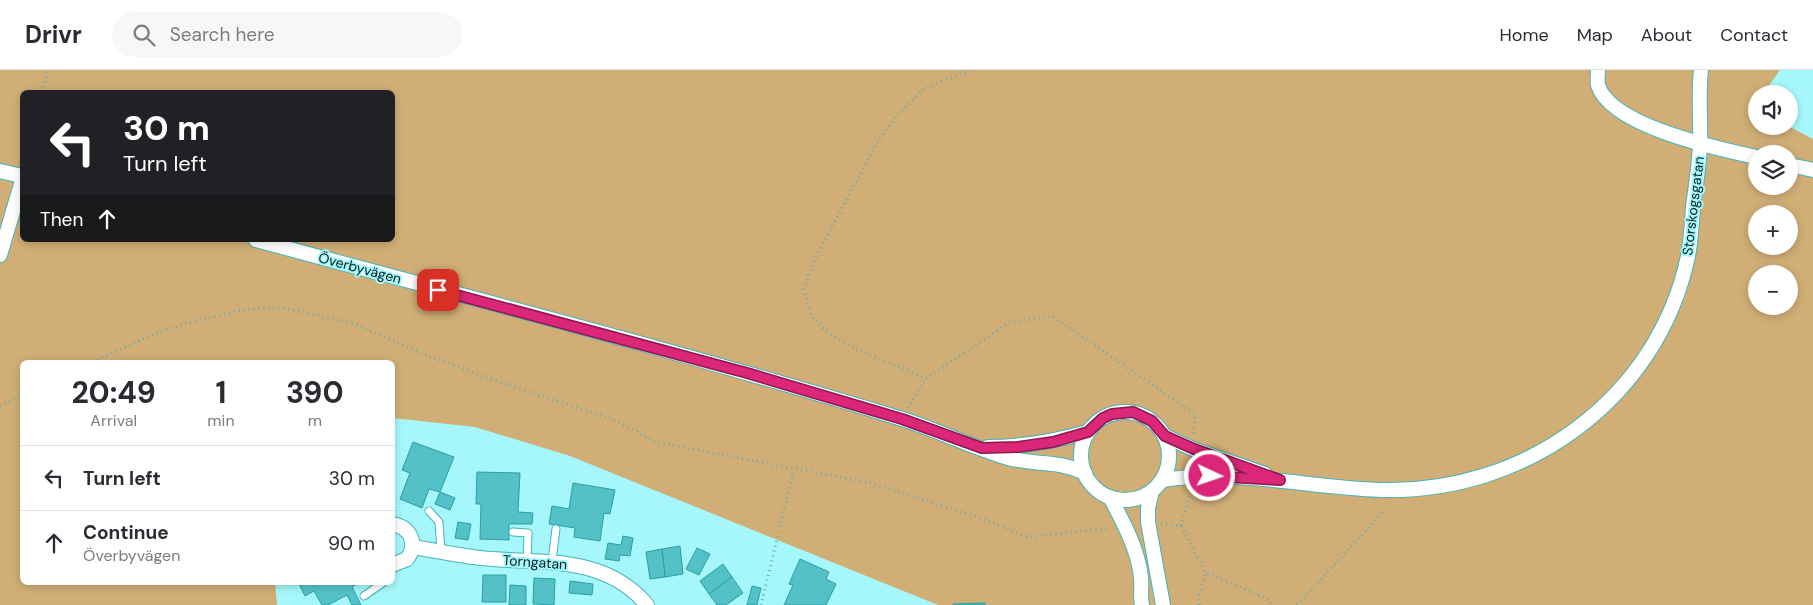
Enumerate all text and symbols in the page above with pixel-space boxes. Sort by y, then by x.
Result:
search box [112,12,462,57]
text: Drivr [25,19,82,50]
icon: search [130,21,158,49]
text: Search here [170,22,275,47]
text: Home [1499,23,1549,47]
text: Map [1577,23,1613,47]
text: About [1641,23,1692,47]
text: Contact [1720,23,1788,47]
map controls [1748,85,1798,315]
button: sound [1748,85,1798,135]
text: 30 m [123,105,210,151]
icon: left [40,110,105,175]
button: layers [1748,145,1798,195]
text: Turn left [123,149,207,178]
street label: Storskogsgatan [1678,155,1708,257]
icon: ahead [93,205,121,233]
button: + [1748,205,1798,255]
text: Then [40,207,83,232]
street label: Överbyvägen [317,248,403,288]
button: − [1748,265,1798,315]
pin [417,269,459,311]
icon: arrive [424,276,452,304]
text: 20:49 [71,373,156,412]
text: 1 [215,373,226,412]
text: 390 [286,373,344,412]
text: Arrival [90,410,137,431]
text: min [207,410,235,431]
text: m [308,410,322,431]
position arrow [1183,449,1235,501]
icon: left [40,464,68,492]
text: Turn left [83,466,161,491]
text: 30 m [329,466,375,491]
text: Continue [83,520,169,545]
icon: ahead [40,529,68,557]
text: 90 m [328,531,375,556]
text: Överbyvägen [83,545,180,566]
street label: Torngatan [502,551,568,573]

